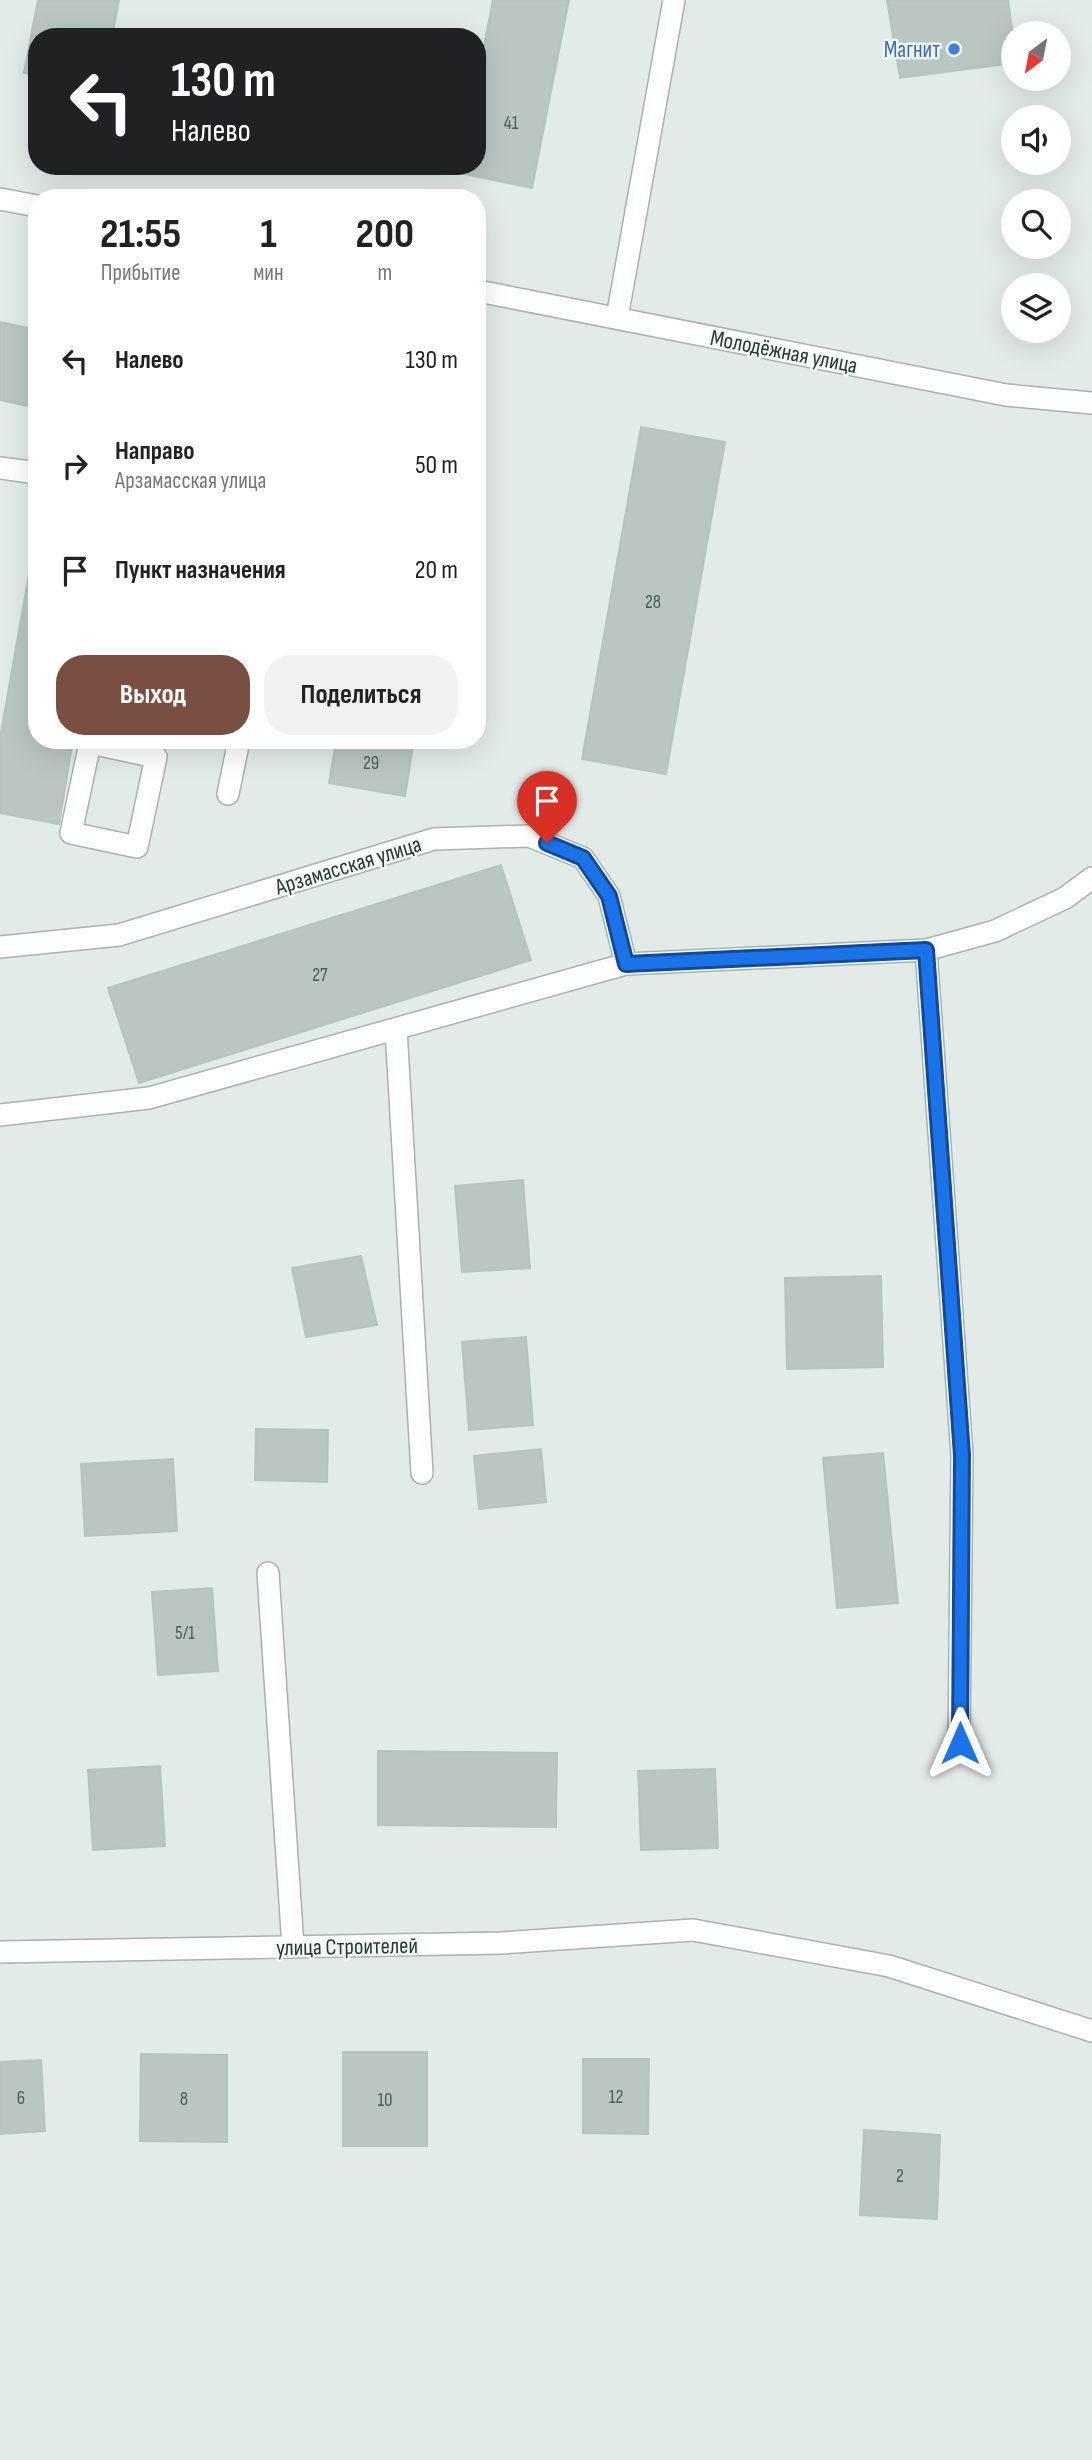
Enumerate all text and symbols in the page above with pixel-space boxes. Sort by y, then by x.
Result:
north arrow [1001,21,1071,91]
map controls [1001,21,1071,343]
place label: Магнит [884,36,940,64]
marker: Магнит [946,41,962,57]
text: 130 m [171,52,276,111]
icon: left [56,56,147,147]
button: sound [1001,105,1071,175]
text: Налево [171,112,251,151]
house number: 41 [504,112,519,135]
button: search [1001,189,1071,259]
text: 21:55 [100,209,181,260]
text: 1 [260,209,277,260]
text: 200 [356,209,414,260]
text: Прибытие [101,259,180,287]
text: мин [253,259,284,287]
text: m [377,259,392,287]
button: layers [1001,273,1071,343]
street label: Молодёжная улица [708,324,860,380]
icon: left [56,342,94,380]
text: Налево [115,345,184,376]
text: 130 m [406,345,458,376]
text: Направо [115,436,194,467]
icon: right [56,447,94,485]
text: 50 m [415,450,458,481]
text: Арзамасская улица [115,467,266,495]
icon: arrive [56,552,94,590]
text: Пункт назначения [115,555,286,586]
text: 20 m [415,555,458,586]
house number: 28 [645,591,661,614]
button: Выход [56,655,250,735]
button: Поделиться [264,655,458,735]
house number: 29 [363,752,379,775]
pin [517,771,577,843]
icon: arrive [528,782,566,820]
street label: Арзамасская улица [271,830,425,902]
house number: 27 [312,964,328,987]
house number: 5/1 [175,1622,195,1645]
position arrow [923,1706,997,1780]
street label: улица Строителей [276,1932,418,1962]
house number: 12 [609,2086,623,2109]
house number: 6 [17,2087,25,2110]
house number: 8 [180,2088,188,2111]
house number: 10 [377,2089,393,2112]
house number: 2 [896,2165,904,2188]

